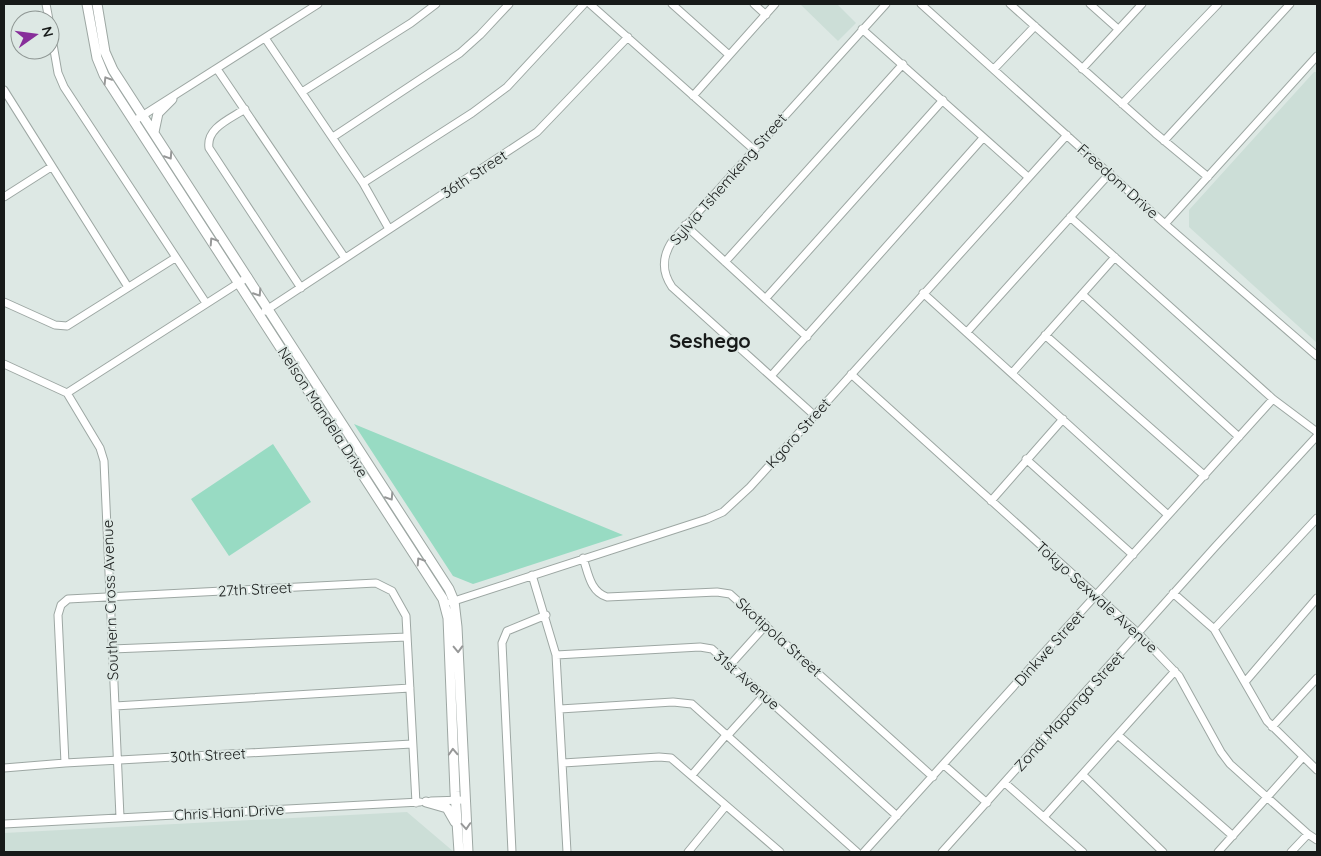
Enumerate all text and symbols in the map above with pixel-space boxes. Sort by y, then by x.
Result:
north arrow [10,10,60,60]
text: N [38,25,58,39]
one-way arrow [104,76,114,85]
street label: Sylvia Tshemkeng Street [665,109,791,249]
street label: Freedom Drive [1073,140,1163,222]
street label: 36th Street [438,146,510,202]
one-way arrow [163,151,173,160]
one-way arrow [209,238,219,247]
one-way arrow [252,287,261,297]
district label: Seshego [669,328,751,353]
street label: Nelson Mandela Drive [274,343,372,481]
street label: Kgoro Street [762,394,834,472]
one-way arrow [384,491,393,501]
street label: Southern Cross Avenue [98,520,122,680]
street label: Tokyo Sexwale Avenue [1032,537,1162,657]
one-way arrow [417,557,426,567]
street label: 27th Street [217,578,293,600]
street label: Skotipola Street [732,593,826,681]
street label: Dinkwe Street [1010,606,1088,690]
one-way arrow [453,646,463,654]
street label: 31st Avenue [710,646,784,714]
street label: Zondi Mapanga Street [1010,647,1128,775]
street label: 30th Street [170,744,246,766]
one-way arrow [447,747,458,755]
street label: Chris Hani Drive [173,800,285,824]
one-way arrow [460,822,471,830]

